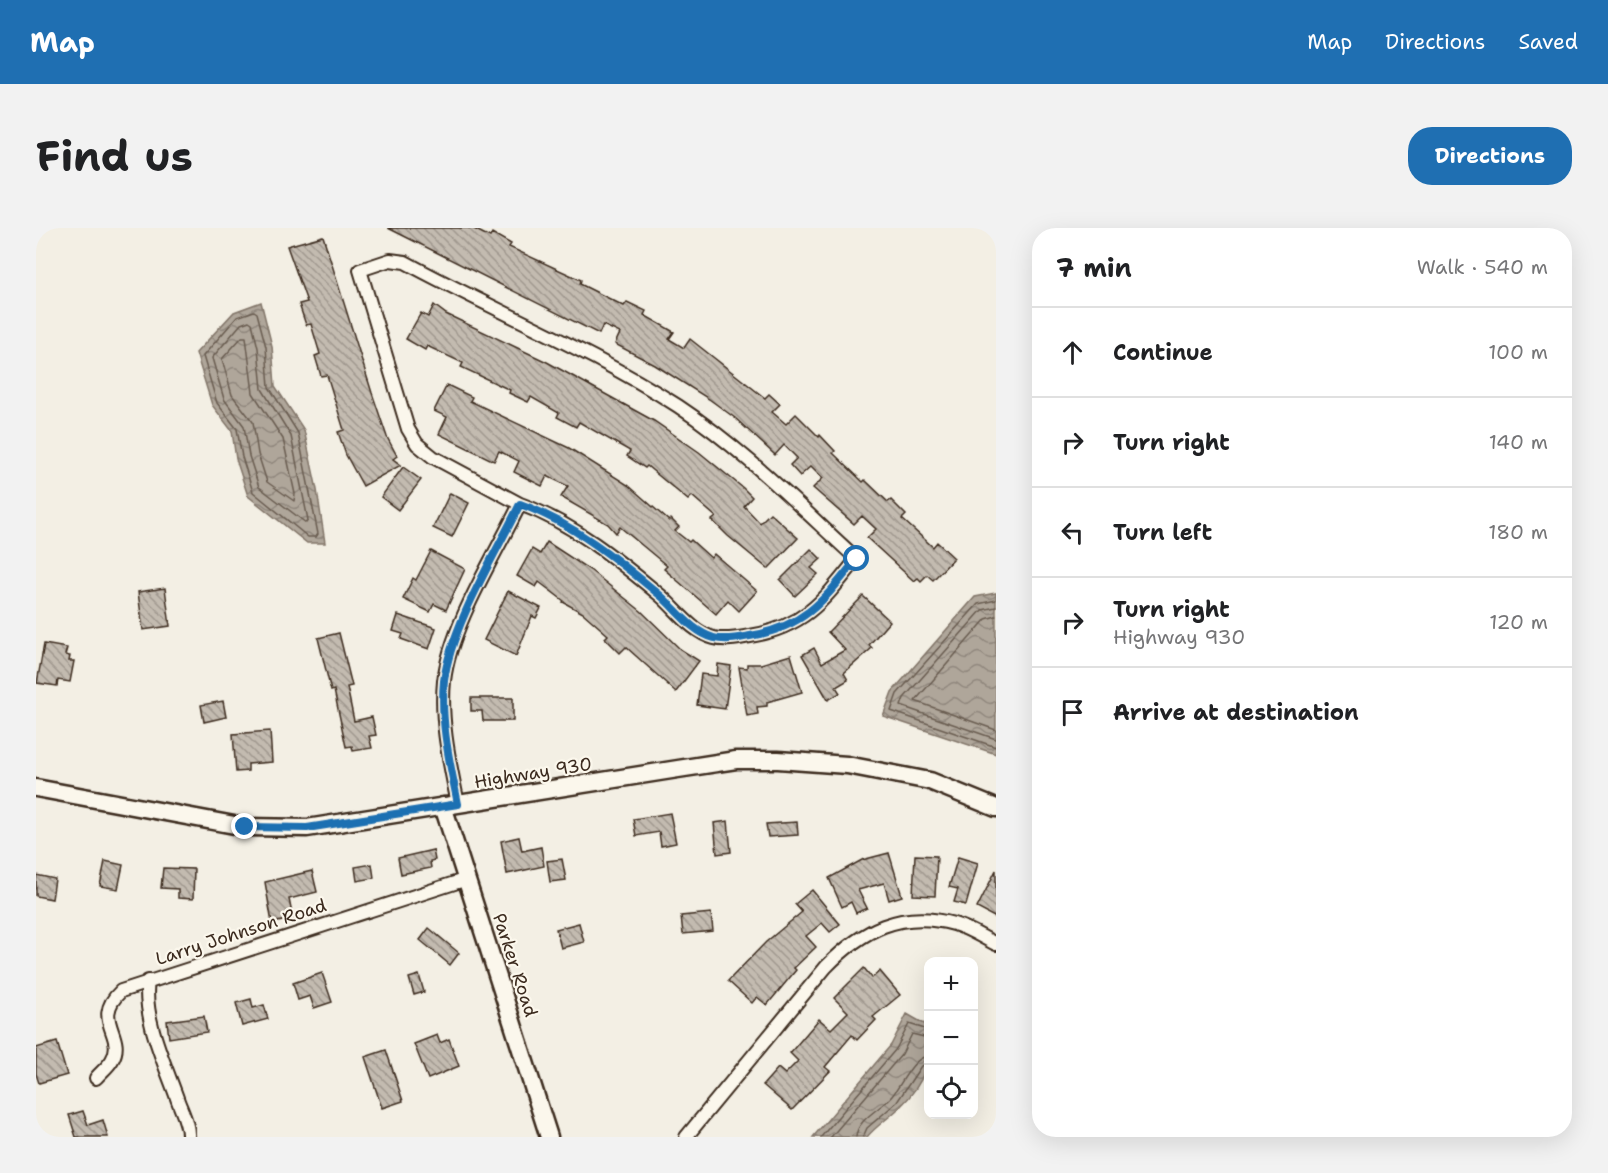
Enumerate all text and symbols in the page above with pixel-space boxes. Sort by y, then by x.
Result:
text: Map [30,23,95,61]
text: Map [1307,28,1352,56]
text: Directions [1385,28,1485,56]
text: Saved [1518,28,1578,56]
button: Directions [1408,127,1572,185]
text: Find us [36,128,193,184]
text: 7 min [1056,250,1132,285]
text: Walk · 540 m [1417,254,1548,280]
icon: ahead [1056,336,1089,369]
text: Continue [1113,338,1213,367]
text: 100 m [1488,339,1548,365]
icon: right [1056,426,1089,459]
text: Turn right [1113,428,1230,457]
text: 140 m [1489,429,1548,455]
icon: left [1056,516,1089,549]
text: Turn left [1113,518,1212,547]
text: 180 m [1488,519,1548,545]
route start [843,545,869,571]
text: Turn right [1113,595,1230,624]
icon: right [1056,606,1089,639]
text: 120 m [1489,609,1548,635]
text: Highway 930 [1113,624,1245,650]
icon: arrive [1056,696,1089,729]
text: Arrive at destination [1113,698,1359,727]
street label: Highway 930 [472,752,594,794]
route end [231,813,257,839]
street label: Larry Johnson Road [153,893,329,971]
street label: Parker Road [487,910,543,1020]
map controls [924,957,978,1119]
button: + [924,957,978,1011]
button: − [924,1011,978,1065]
button: locate [924,1065,978,1119]

